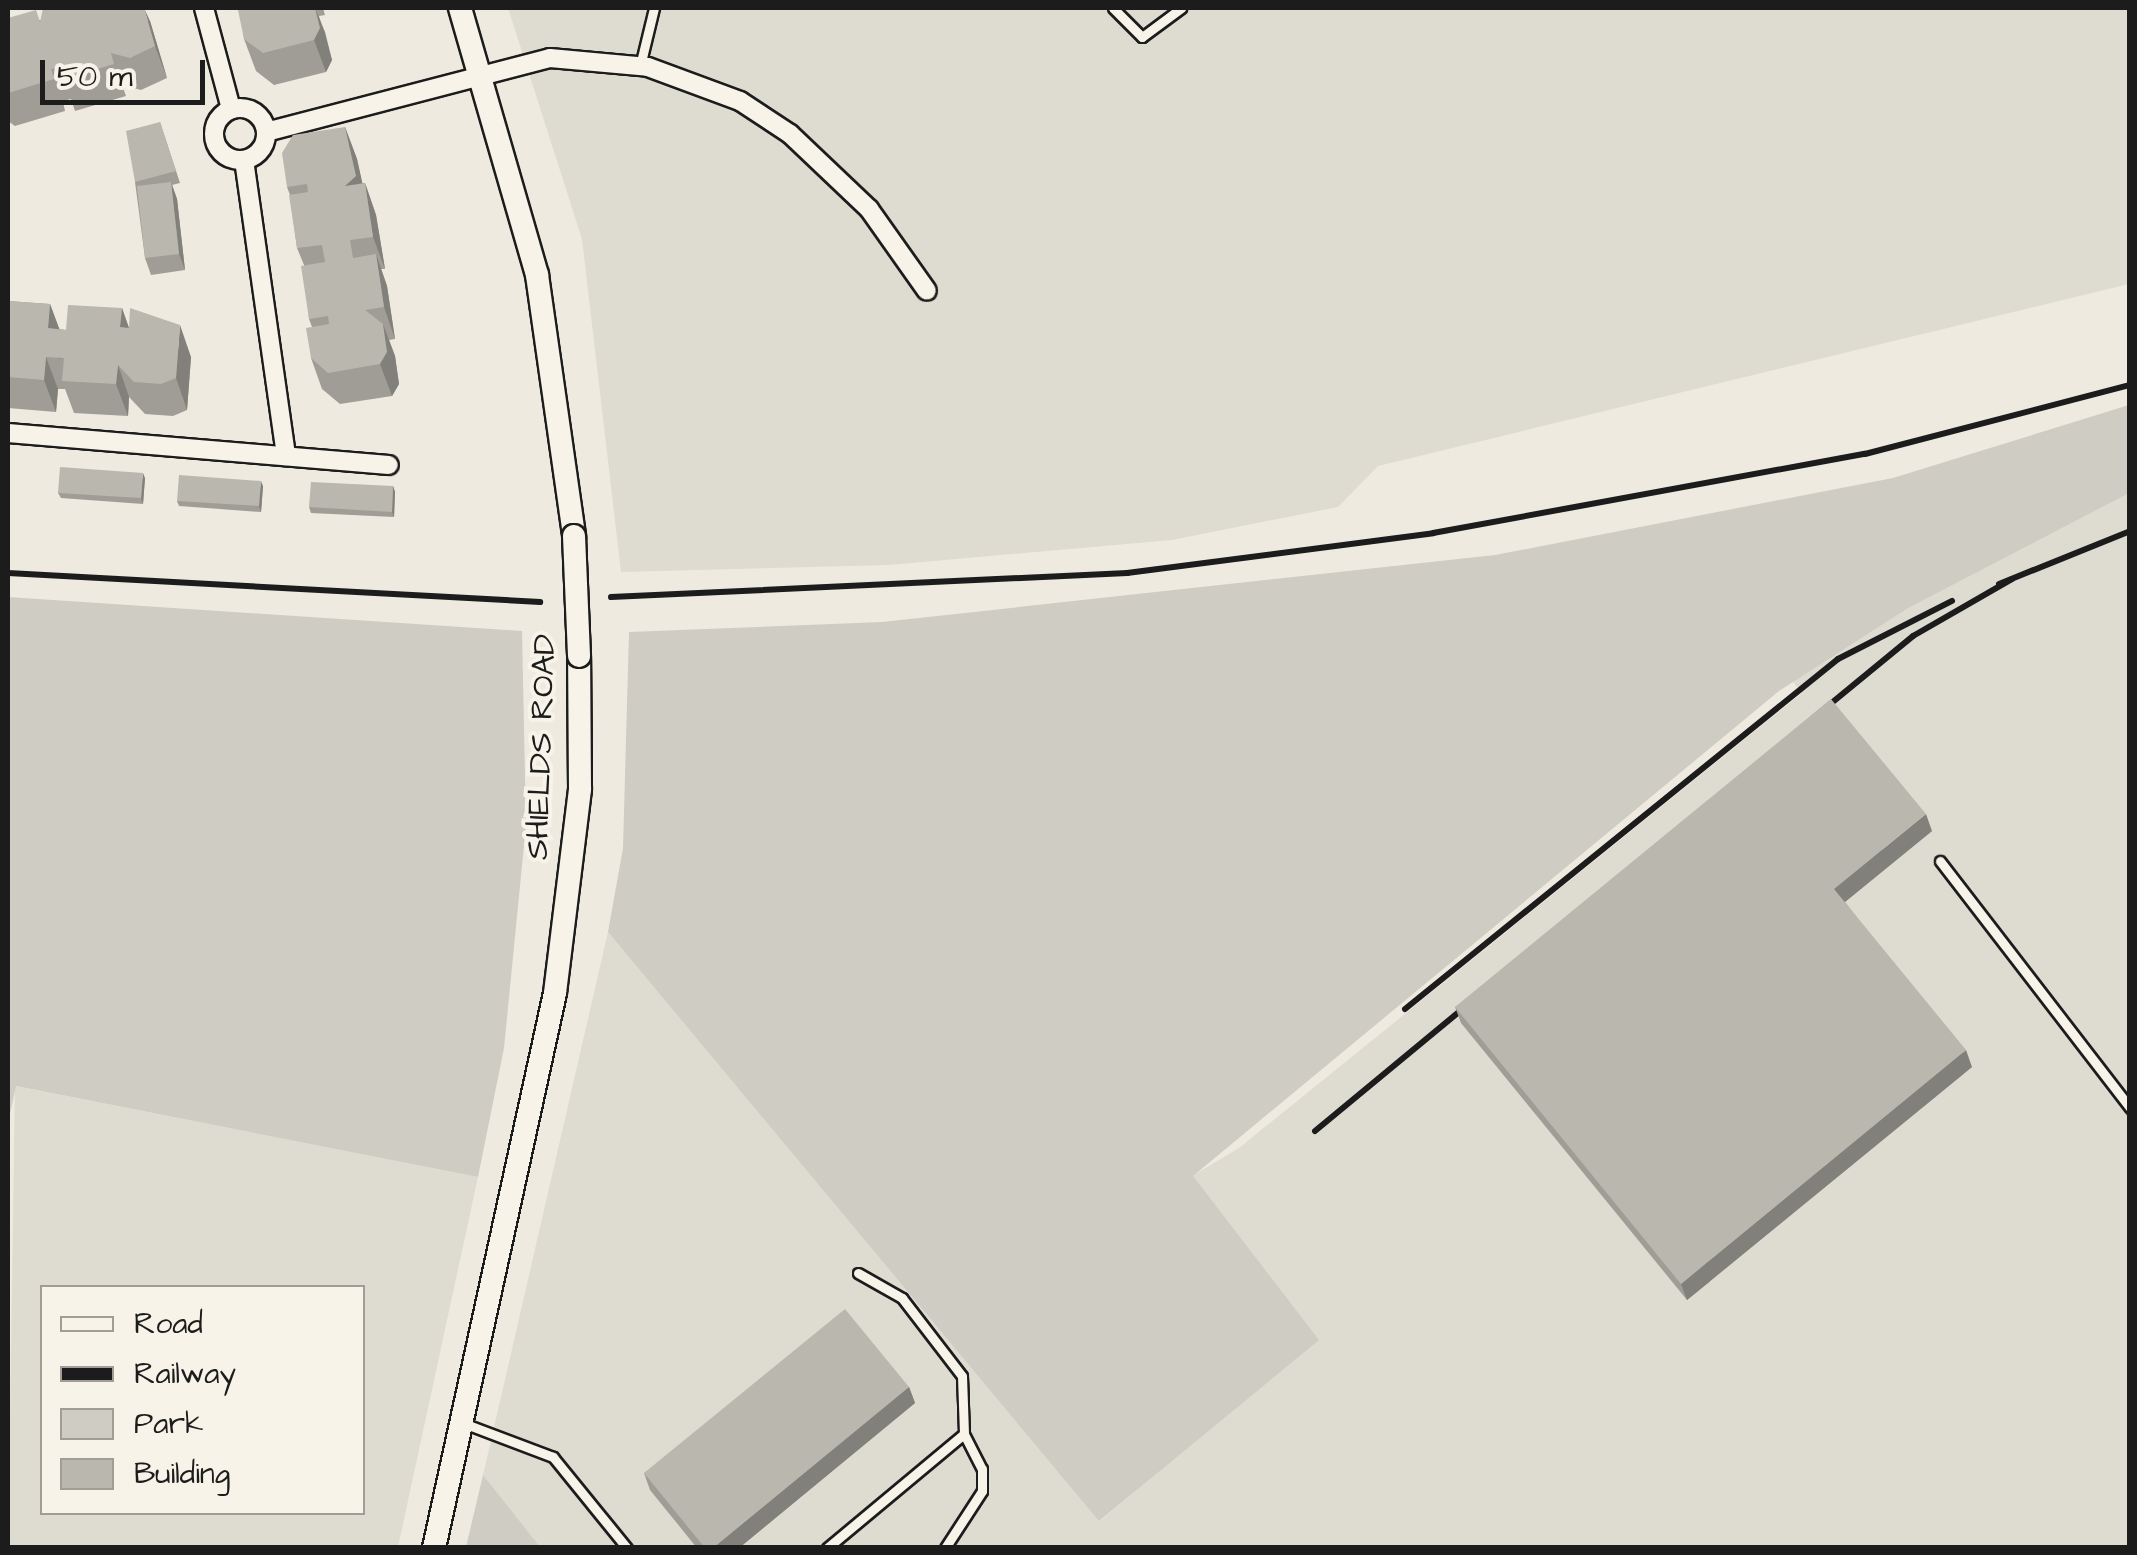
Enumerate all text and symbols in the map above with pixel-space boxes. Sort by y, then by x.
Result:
scale bar [45,40,210,102]
text: 50 m [57,56,133,98]
street label: SHIELDS ROAD [519,634,565,860]
legend [40,1285,365,1515]
text: Road [134,1303,203,1345]
text: Railway [134,1353,236,1395]
text: Park [134,1403,203,1445]
text: Building [134,1453,230,1495]

